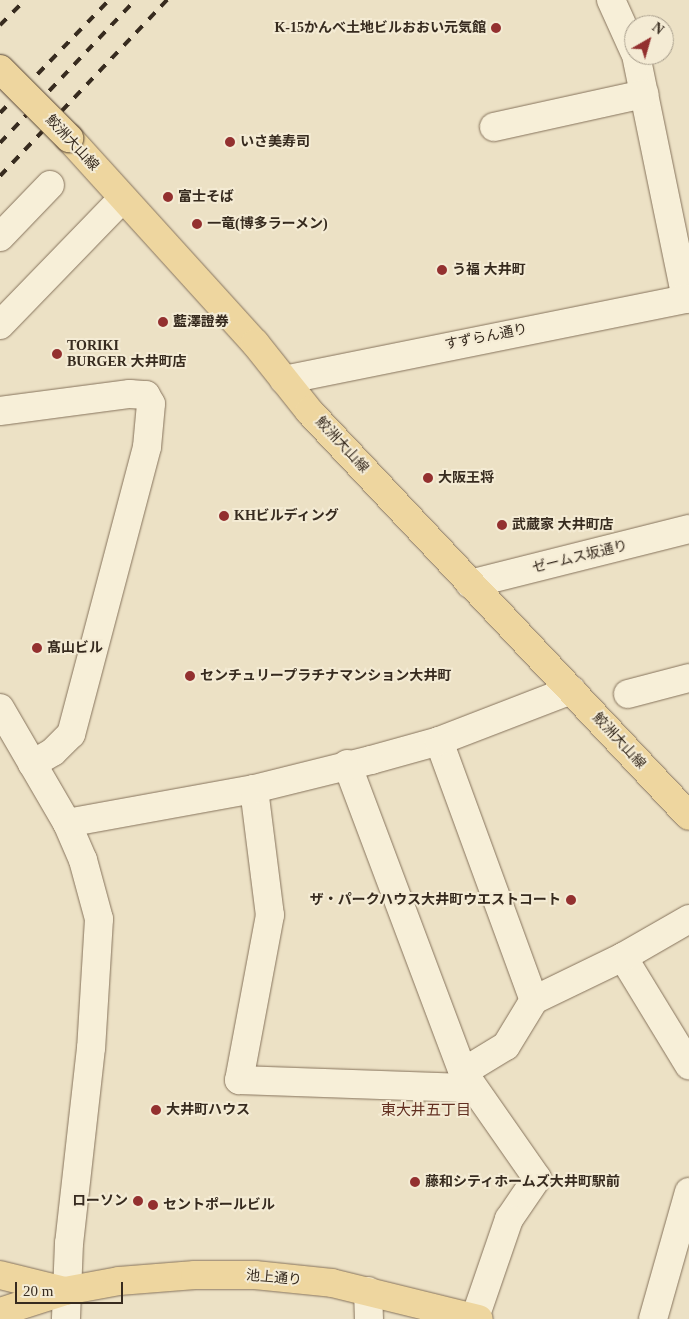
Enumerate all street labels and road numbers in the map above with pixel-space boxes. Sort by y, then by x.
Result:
street label: 鮫洲大山線 [42,112,102,174]
street label: すずらん通り [443,321,529,353]
street label: 鮫洲大山線 [312,414,372,476]
street label: ゼームス坂通り [530,537,630,577]
street label: 鮫洲大山線 [589,710,649,772]
street label: 池上通り [245,1267,303,1289]

